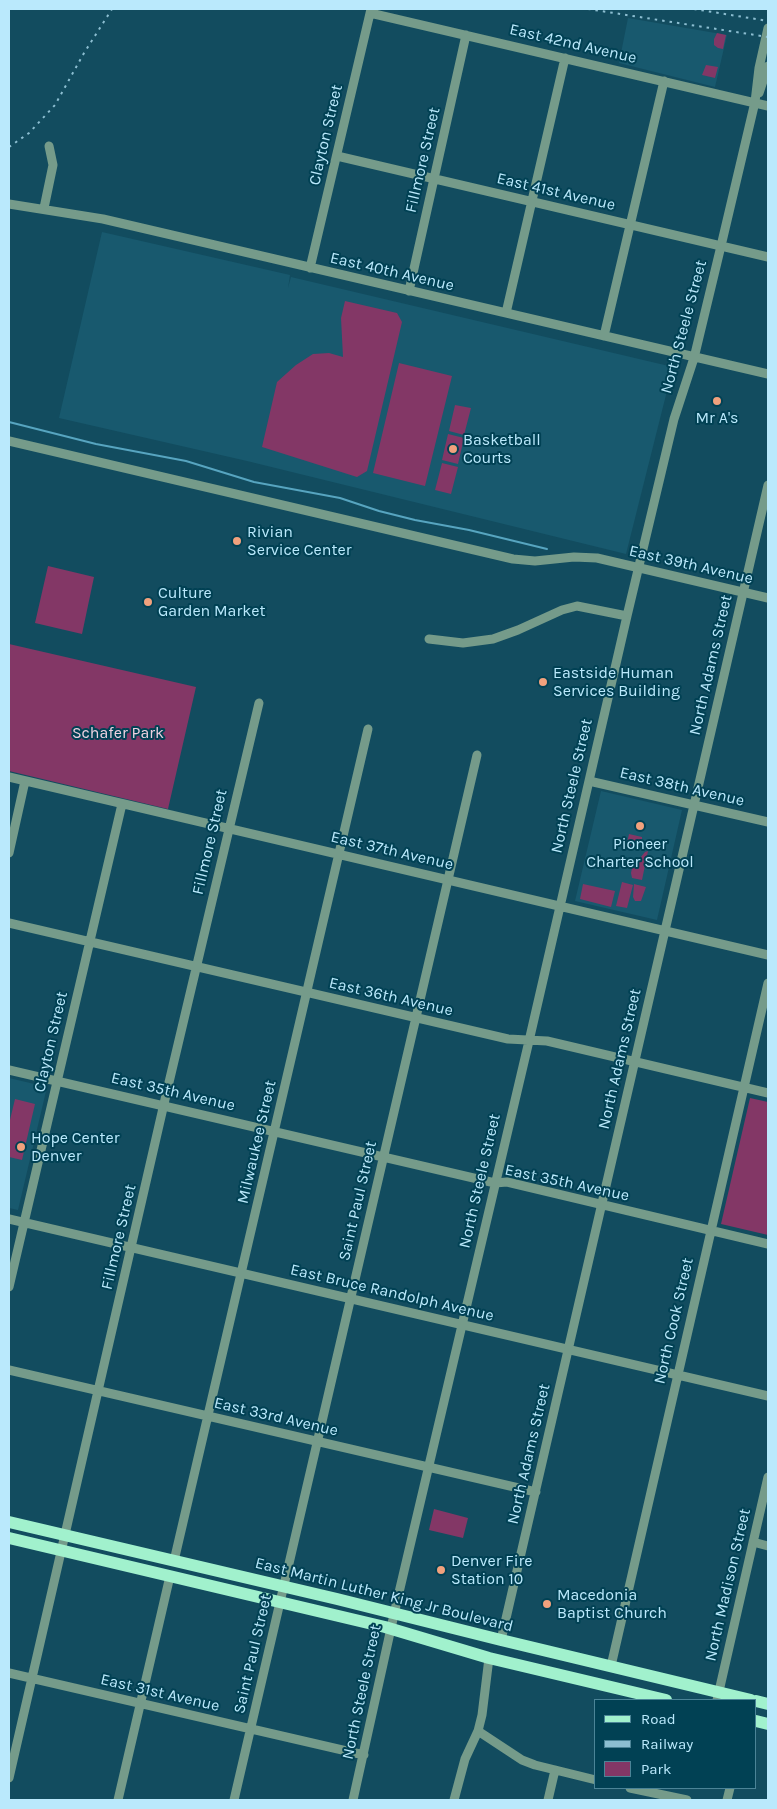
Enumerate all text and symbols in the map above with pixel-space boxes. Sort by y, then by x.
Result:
street label: East 42nd Avenue [508,20,638,68]
street label: Clayton Street [305,83,347,187]
street label: Fillmore Street [402,105,444,215]
street label: East 41st Avenue [495,169,617,215]
street label: East 40th Avenue [328,248,456,296]
street label: North Steele Street [657,258,711,396]
marker: Mr A's [711,395,723,407]
place label: Mr A's [696,408,738,428]
place label: Basketball Courts [463,430,541,468]
marker: Basketball Courts [447,443,459,455]
place label: Rivian Service Center [247,522,351,560]
marker: Rivian Service Center [231,535,243,547]
street label: East 39th Avenue [627,541,755,589]
place label: Culture Garden Market [158,583,265,621]
street label: North Adams Street [686,593,736,737]
marker: Culture Garden Market [142,596,154,608]
place label: Eastside Human Services Building [553,663,680,701]
marker: Eastside Human Services Building [537,676,549,688]
street label: North Steele Street [547,717,597,855]
park label: Schafer Park [72,723,164,743]
street label: East 38th Avenue [618,763,746,811]
street label: Fillmore Street [189,787,231,897]
marker: Pioneer Charter School [634,820,646,832]
street label: East 37th Avenue [329,828,455,874]
place label: Pioneer Charter School [586,834,694,872]
street label: East 36th Avenue [327,973,455,1021]
street label: North Adams Street [595,987,645,1131]
street label: Clayton Street [30,990,72,1094]
street label: East 35th Avenue [109,1068,237,1116]
street label: Milwaukee Street [233,1078,281,1206]
street label: North Steele Street [455,1112,505,1250]
place label: Hope Center Denver [31,1128,120,1166]
street label: Saint Paul Street [335,1139,381,1263]
marker: Hope Center Denver [15,1141,27,1153]
street label: East 35th Avenue [503,1160,631,1206]
street label: Fillmore Street [98,1182,140,1292]
street label: North Cook Street [650,1256,698,1386]
street label: East Bruce Randolph Avenue [288,1260,496,1326]
street label: North Adams Street [504,1382,554,1526]
street label: East 33rd Avenue [212,1393,340,1441]
street label: North Madison Street [701,1507,755,1663]
place label: Denver Fire Station 10 [451,1551,532,1589]
street label: East Martin Luther King Jr Boulevard [253,1554,515,1636]
marker: Denver Fire Station 10 [435,1564,447,1576]
place label: Macedonia Baptist Church [557,1585,667,1623]
street label: Saint Paul Street [230,1592,276,1716]
marker: Macedonia Baptist Church [541,1598,553,1610]
street label: North Steele Street [338,1623,386,1761]
street label: East 31st Avenue [99,1670,221,1716]
legend [594,1699,757,1789]
text: Road [641,1710,676,1728]
text: Railway [641,1735,693,1753]
text: Park [641,1760,671,1778]

